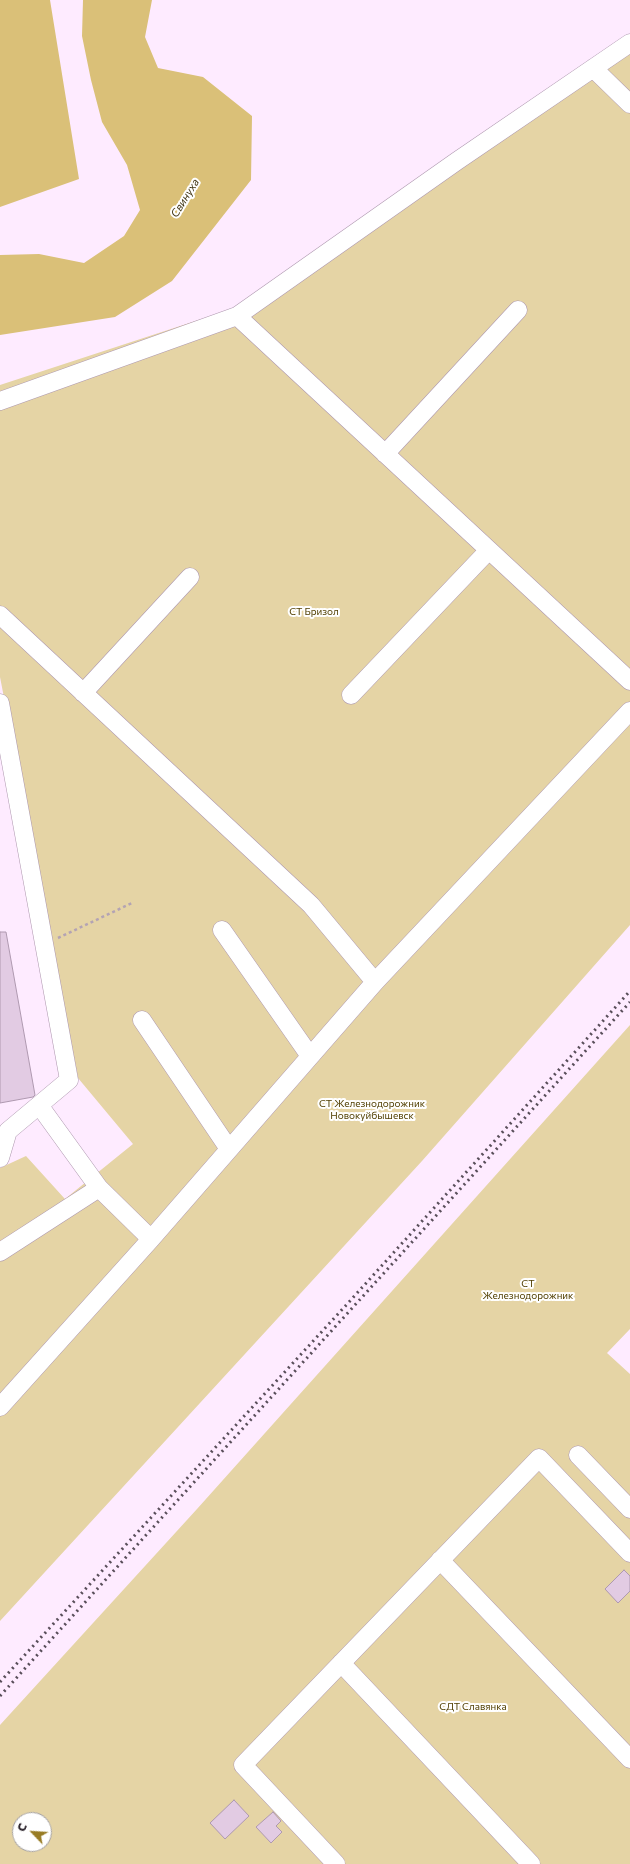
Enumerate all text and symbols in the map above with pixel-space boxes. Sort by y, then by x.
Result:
water label: Свинуха [168,176,202,220]
park label: СТ Бризол [289,606,339,618]
park label: СТ Железнодорожник Новокуйбышевск [319,1098,425,1122]
park label: СТ Железнодорожник [483,1278,573,1302]
park label: СДТ Славянка [439,1701,507,1713]
north arrow [12,1812,52,1852]
text: С [14,1821,29,1833]

